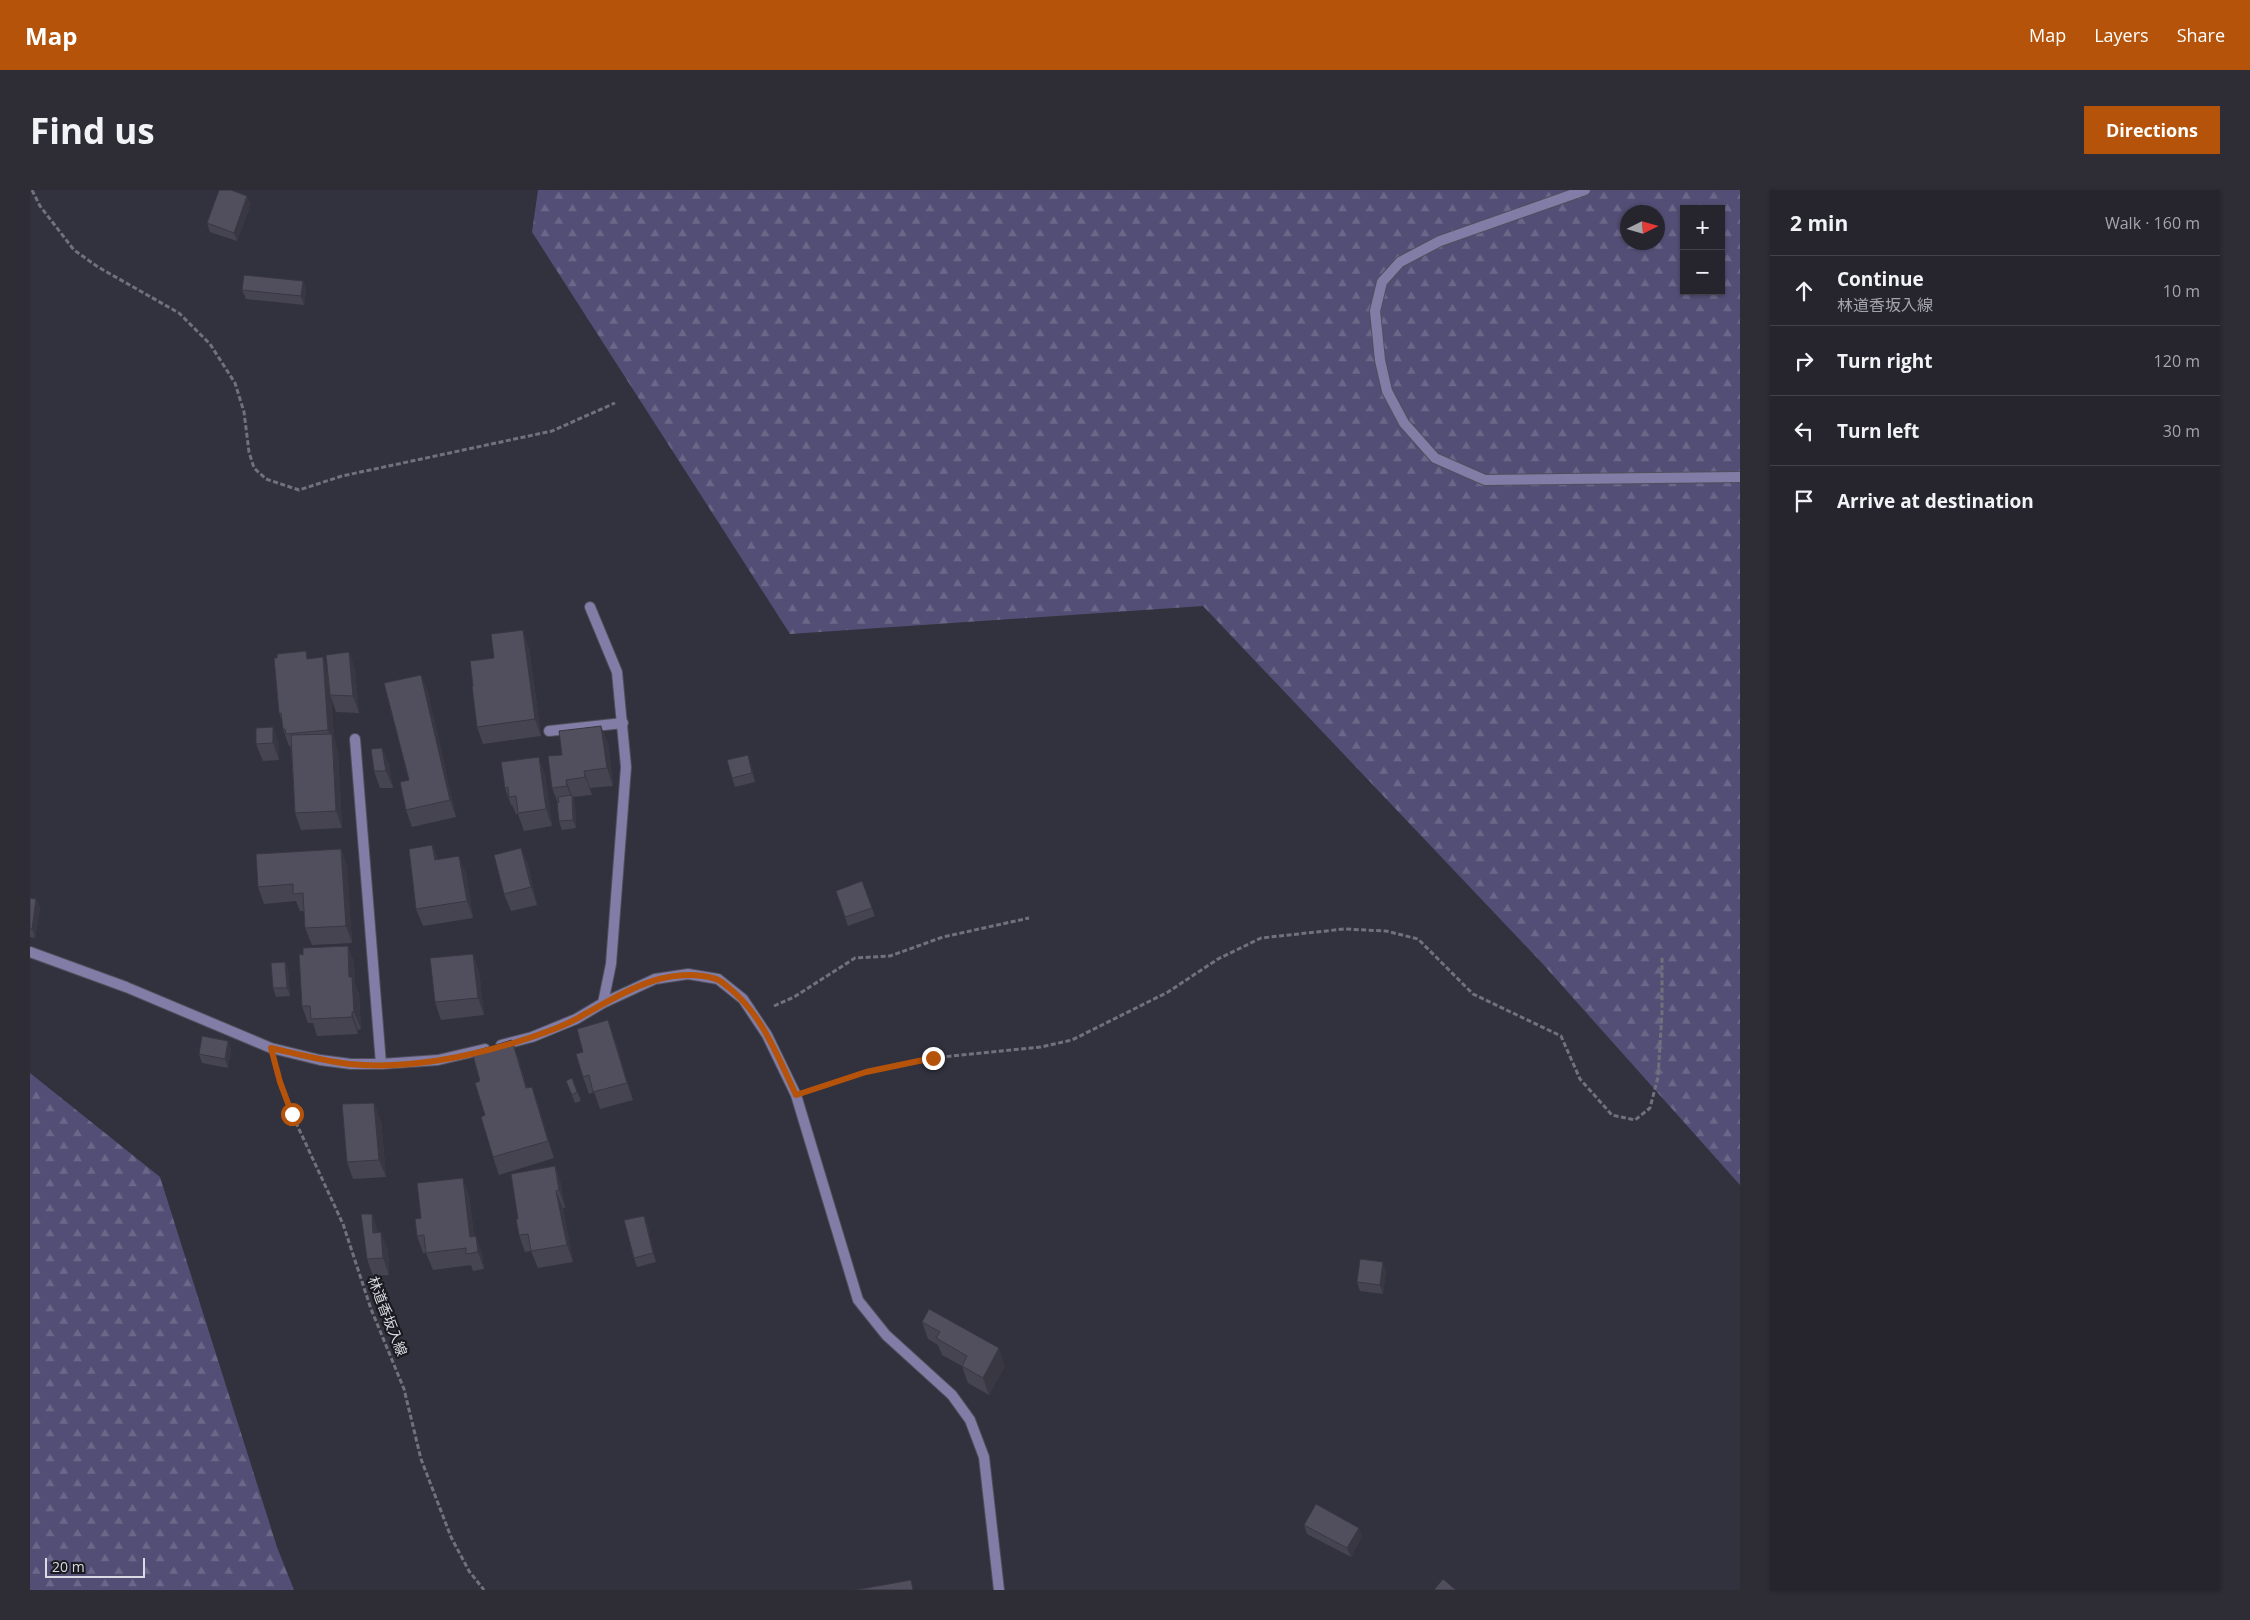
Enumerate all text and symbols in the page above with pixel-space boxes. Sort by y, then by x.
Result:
text: Map [25,19,77,52]
text: Map [2029,23,2066,47]
text: Layers [2094,23,2149,47]
text: Share [2177,23,2225,47]
button: Directions [2084,106,2220,154]
text: Find us [30,107,155,154]
north arrow [1620,205,1665,250]
map controls [1680,205,1725,295]
button: + [1680,205,1725,250]
text: 2 min [1790,209,1848,237]
text: Walk · 160 m [2105,212,2200,234]
button: − [1680,250,1725,295]
text: Continue [1837,266,1924,292]
icon: ahead [1790,277,1818,305]
text: 10 m [2163,280,2200,302]
text: 林道香坂入線 [1837,294,1933,316]
icon: right [1790,347,1818,375]
text: Turn right [1837,348,1932,374]
text: 120 m [2154,350,2200,372]
icon: left [1790,417,1818,445]
text: Turn left [1837,418,1919,444]
text: 30 m [2163,420,2200,442]
icon: arrive [1790,487,1818,515]
text: Arrive at destination [1837,488,2034,514]
route end [922,1047,945,1070]
route start [281,1103,304,1126]
street label: 林道香坂入線 [364,1273,412,1359]
scale bar [45,1555,145,1578]
text: 20 m [52,1557,85,1576]

